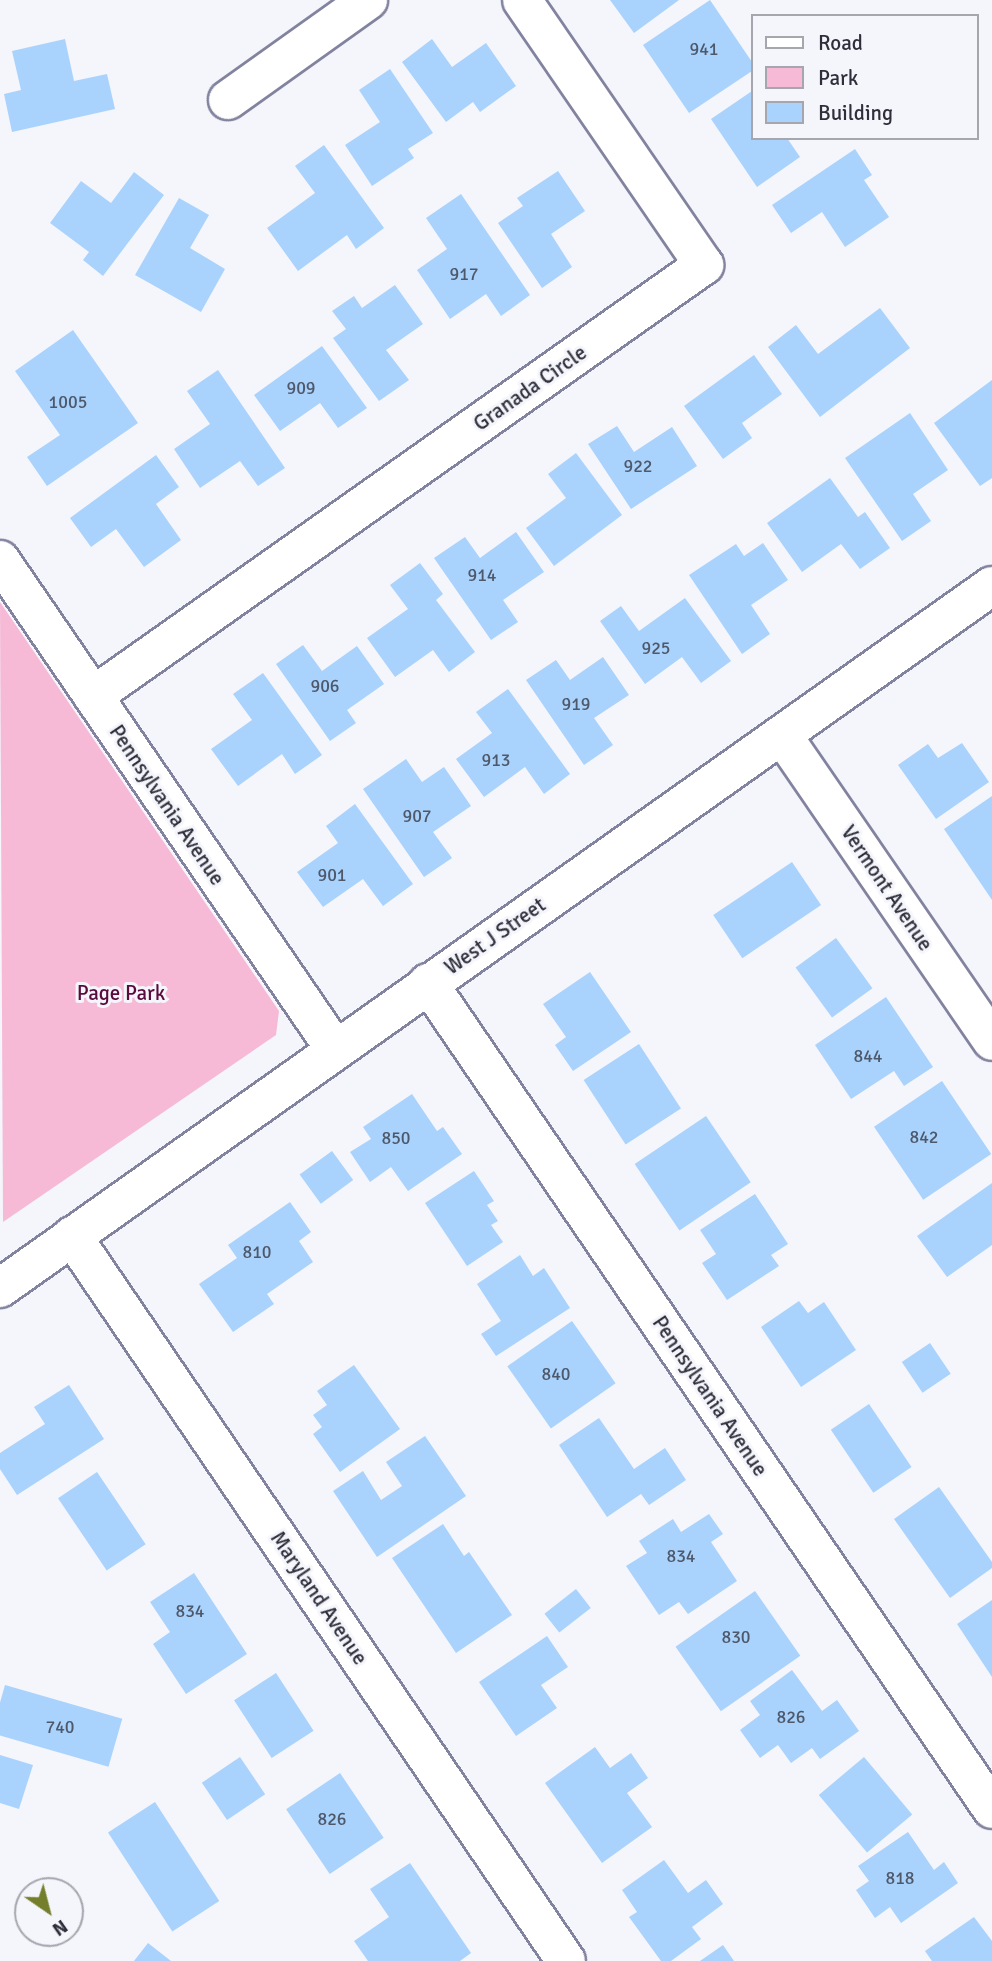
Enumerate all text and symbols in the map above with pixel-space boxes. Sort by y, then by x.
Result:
legend [750,14,978,140]
text: Road [818,30,863,56]
house number: 941 [689,38,719,60]
text: Park [818,65,858,91]
text: Building [818,100,893,126]
house number: 917 [449,263,479,285]
street label: Granada Circle [469,340,591,436]
house number: 909 [286,377,316,399]
house number: 1005 [49,391,87,413]
house number: 922 [623,455,653,477]
house number: 914 [467,564,497,586]
house number: 925 [641,637,671,659]
house number: 906 [310,675,340,697]
house number: 919 [561,693,591,715]
street label: Pennsylvania Avenue [104,720,230,890]
house number: 913 [481,749,511,771]
house number: 907 [402,805,432,827]
street label: Vermont Avenue [836,820,938,956]
house number: 901 [317,864,347,886]
street label: West J Street [440,892,550,980]
park label: Page Park [77,980,165,1006]
house number: 844 [853,1045,883,1067]
house number: 842 [909,1126,939,1148]
house number: 850 [381,1127,411,1149]
house number: 810 [242,1241,272,1263]
street label: Pennsylvania Avenue [647,1311,773,1481]
house number: 840 [541,1363,571,1385]
street label: Maryland Avenue [265,1527,373,1669]
house number: 834 [666,1545,696,1567]
house number: 834 [175,1600,205,1622]
house number: 830 [721,1626,751,1648]
house number: 826 [776,1706,806,1728]
house number: 740 [45,1716,75,1738]
house number: 826 [317,1808,347,1830]
house number: 818 [885,1867,915,1889]
north arrow [14,1877,84,1947]
text: N [48,1914,72,1941]

